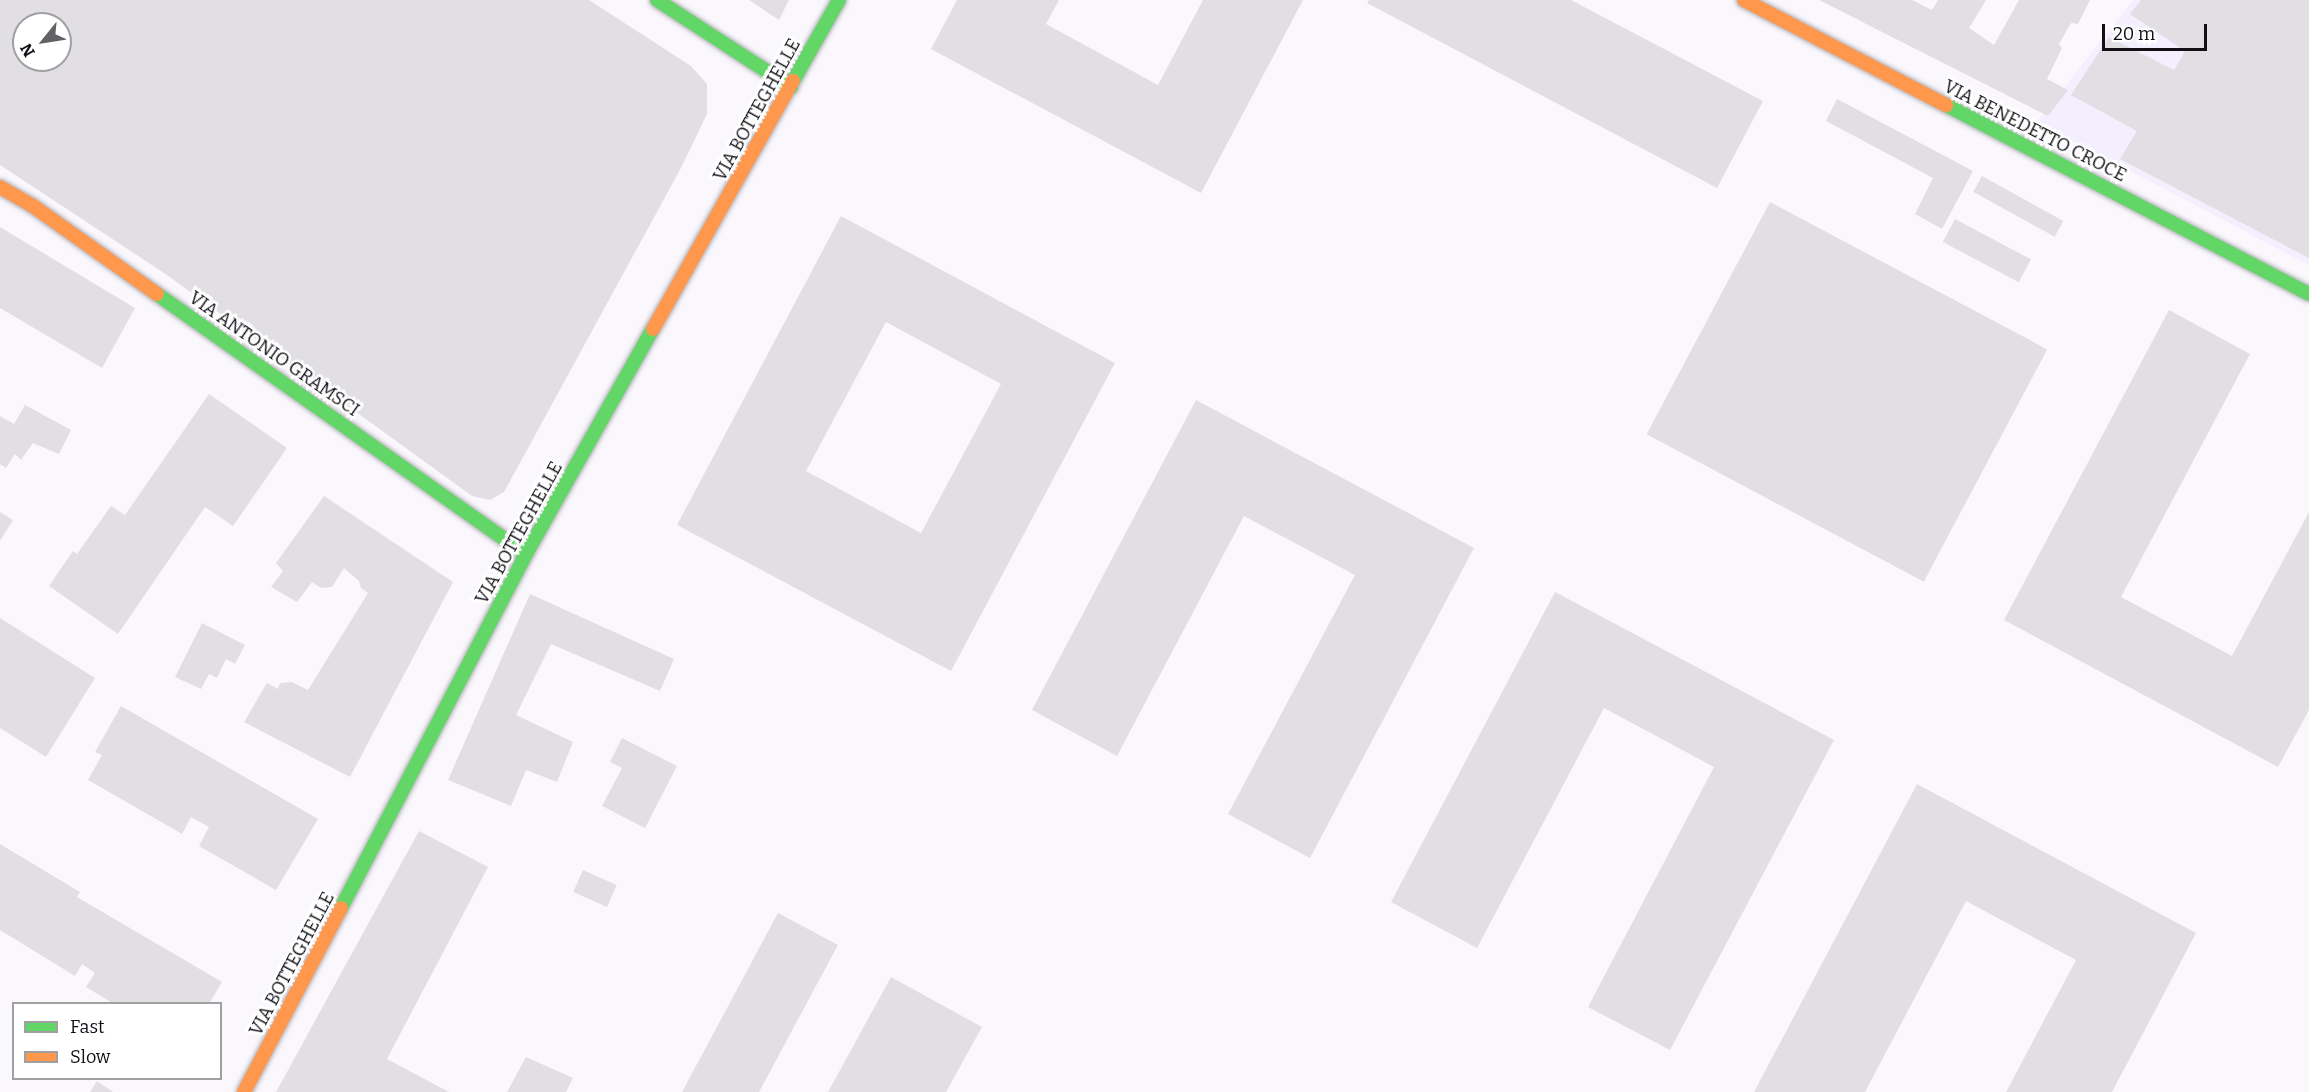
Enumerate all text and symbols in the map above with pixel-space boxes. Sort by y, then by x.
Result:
north arrow [12,12,72,72]
scale bar [2105,12,2210,50]
text: 20 m [2113,23,2155,45]
street label: VIA BOTTEGHELLE [709,35,805,185]
text: N [16,40,39,60]
street label: VIA BENEDETTO CROCE [1940,76,2130,186]
street label: VIA ANTONIO GRAMSCI [185,287,363,421]
street label: VIA BOTTEGHELLE [471,458,567,608]
street label: VIA BOTTEGHELLE [245,889,339,1039]
legend [12,1002,222,1080]
text: Fast [70,1016,105,1038]
text: Slow [70,1046,110,1068]

